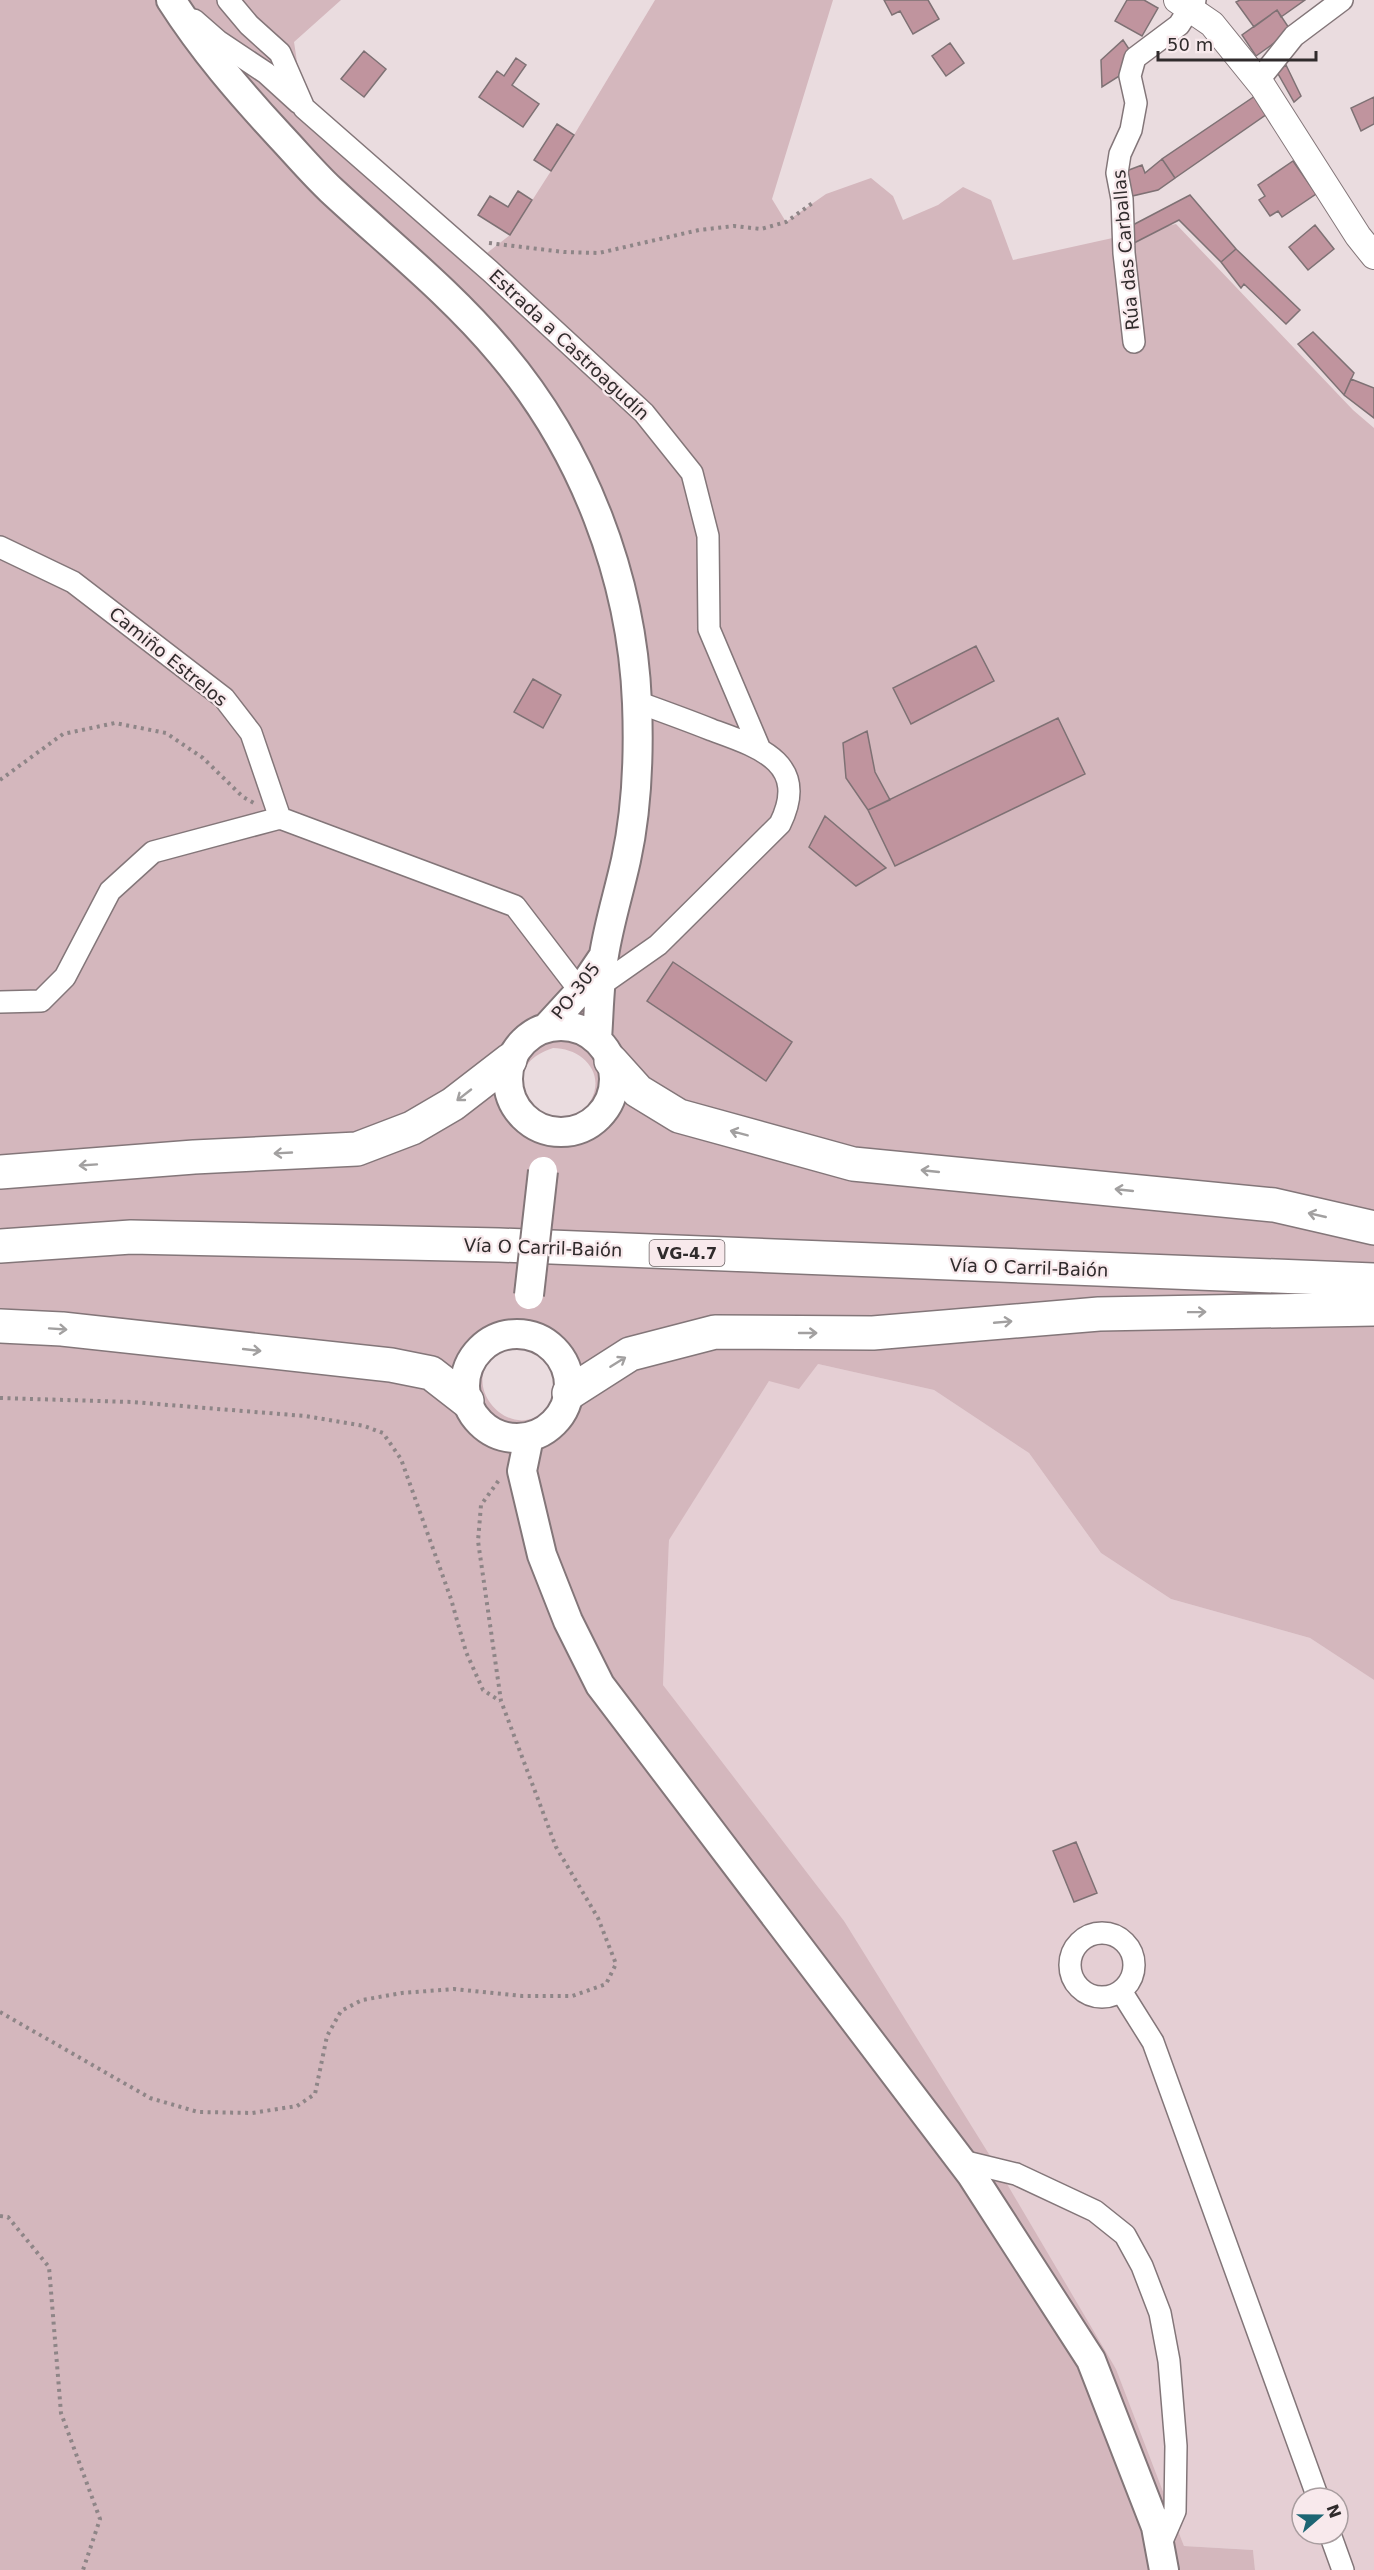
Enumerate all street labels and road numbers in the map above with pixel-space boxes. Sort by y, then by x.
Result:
street label: Rúa das Carballas [1108,169,1143,331]
street label: Estrada a Castroagudín [485,265,654,424]
street label: Camiño Estrelos [105,603,231,711]
street label: PO-305 [547,958,604,1023]
street label: Vía O Carril-Baión [463,1234,623,1261]
road number: VG-4.7 [650,1240,724,1266]
street label: Vía O Carril-Baión [949,1254,1109,1281]

